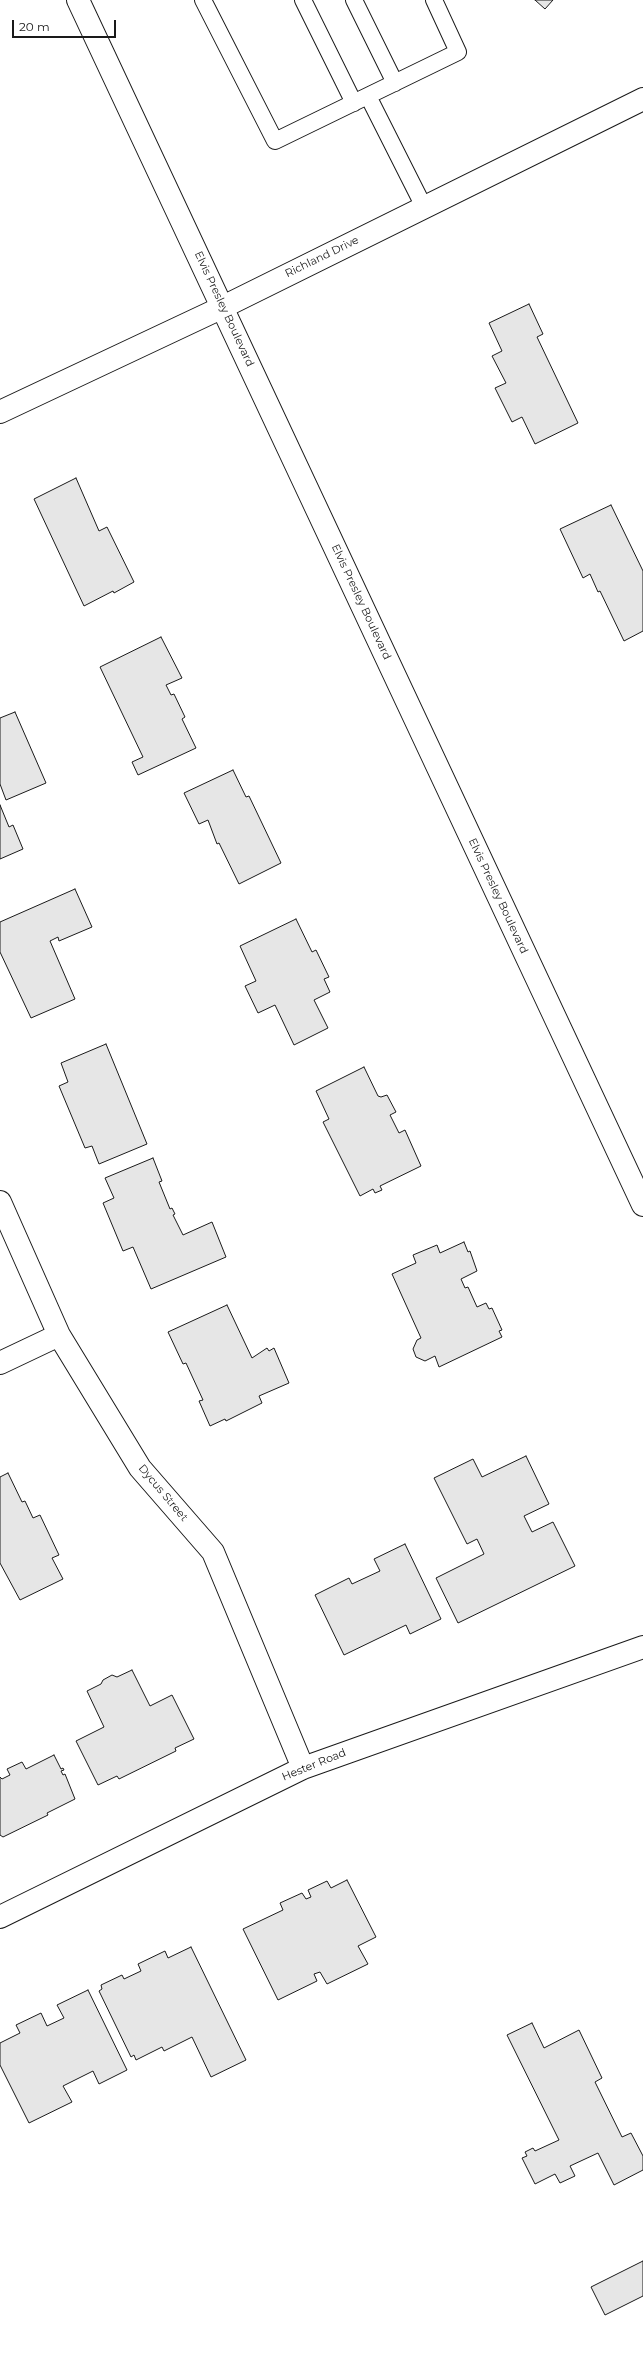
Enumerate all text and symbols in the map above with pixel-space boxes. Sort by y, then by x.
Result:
scale bar [14,12,118,38]
text: 20 m [19,19,50,34]
street label: Richland Drive [283,233,361,281]
street label: Elvis Presley Boulevard [191,249,257,369]
street label: Elvis Presley Boulevard [328,542,394,662]
street label: Elvis Presley Boulevard [465,836,531,956]
street label: Dycus Street [135,1462,191,1524]
street label: Hester Road [280,1746,348,1784]

